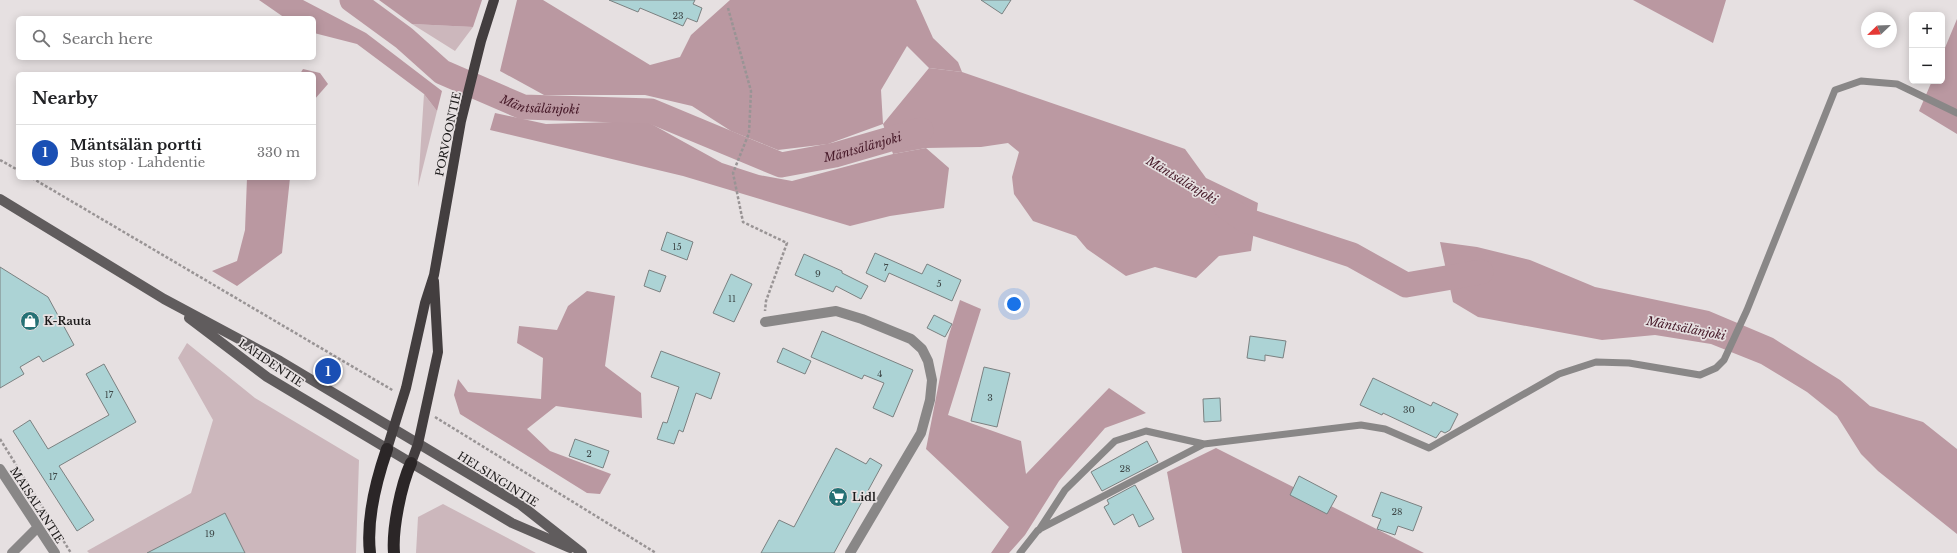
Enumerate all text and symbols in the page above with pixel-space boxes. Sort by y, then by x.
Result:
house number: 23 [672,10,684,21]
north arrow [1861,12,1897,48]
map controls [1909,12,1945,84]
button: + [1909,12,1945,48]
search box [16,16,316,60]
icon: search [30,27,52,49]
text: Search here [62,29,153,48]
button: − [1909,48,1945,84]
text: Nearby [32,88,98,109]
street label: PORVOONTIE [432,90,464,178]
water label: Mäntsälänjoki [497,90,581,116]
water label: Mäntsälänjoki [821,128,904,165]
text: Mäntsälän portti [70,135,202,154]
text: 1 [42,144,48,161]
text: 330 m [257,144,300,161]
water label: Mäntsälänjoki [1143,152,1221,208]
text: Bus stop · Lahdentie [70,154,205,171]
house number: 15 [672,241,682,252]
house number: 7 [884,262,889,273]
house number: 9 [815,268,821,279]
house number: 5 [936,278,942,289]
house number: 11 [728,293,736,304]
your location [1004,294,1024,314]
shop icon: K-Rauta [19,310,41,332]
water label: Mäntsälänjoki [1644,313,1728,343]
place label: K-Rauta [44,314,92,328]
street label: LAHDENTIE [236,336,306,390]
pin: 1 [315,356,341,386]
house number: 4 [877,368,883,379]
house number: 17 [105,389,114,400]
house number: 3 [987,392,993,403]
house number: 30 [1403,404,1415,415]
street label: HELSINGINTIE [455,448,541,510]
house number: 2 [586,448,592,459]
house number: 28 [1120,463,1131,474]
street label: MAISALANTIE [7,464,67,546]
house number: 17 [49,471,58,482]
supermarket icon: Lidl [827,486,849,508]
place label: Lidl [852,490,876,504]
house number: 28 [1392,506,1403,517]
house number: 19 [205,528,215,539]

